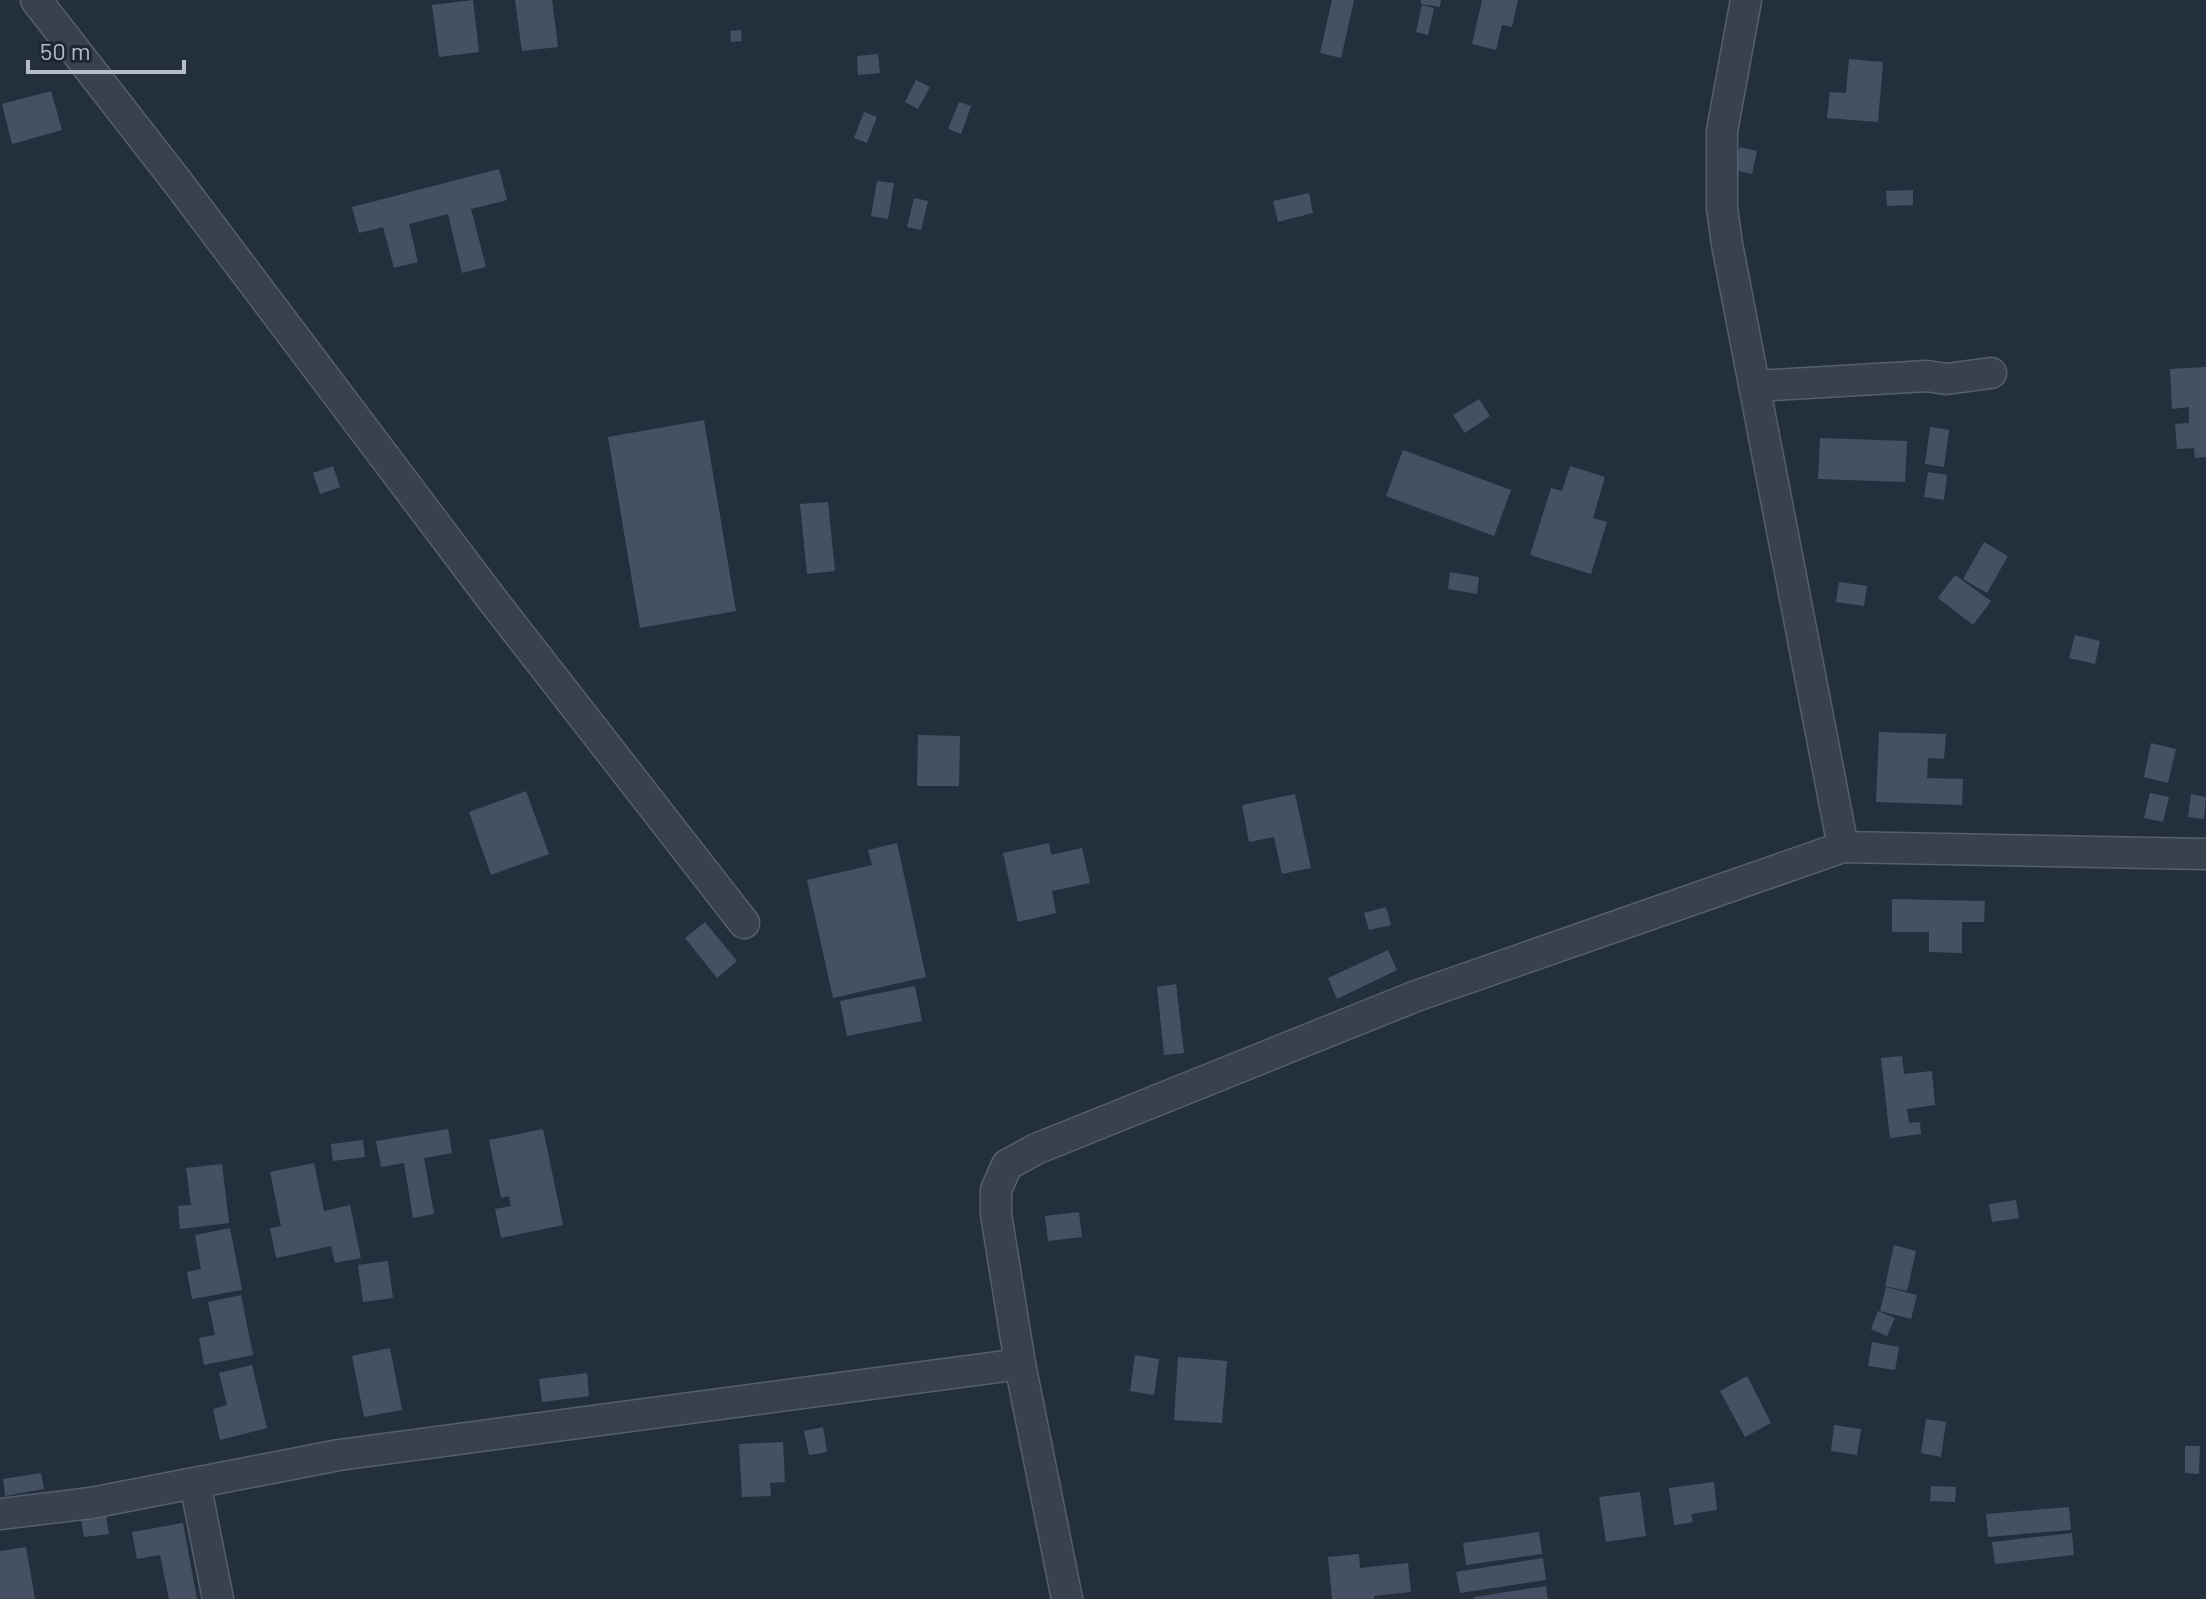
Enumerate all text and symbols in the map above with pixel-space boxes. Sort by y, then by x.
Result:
scale bar [28,24,184,74]
text: 50 m [40,36,91,65]

